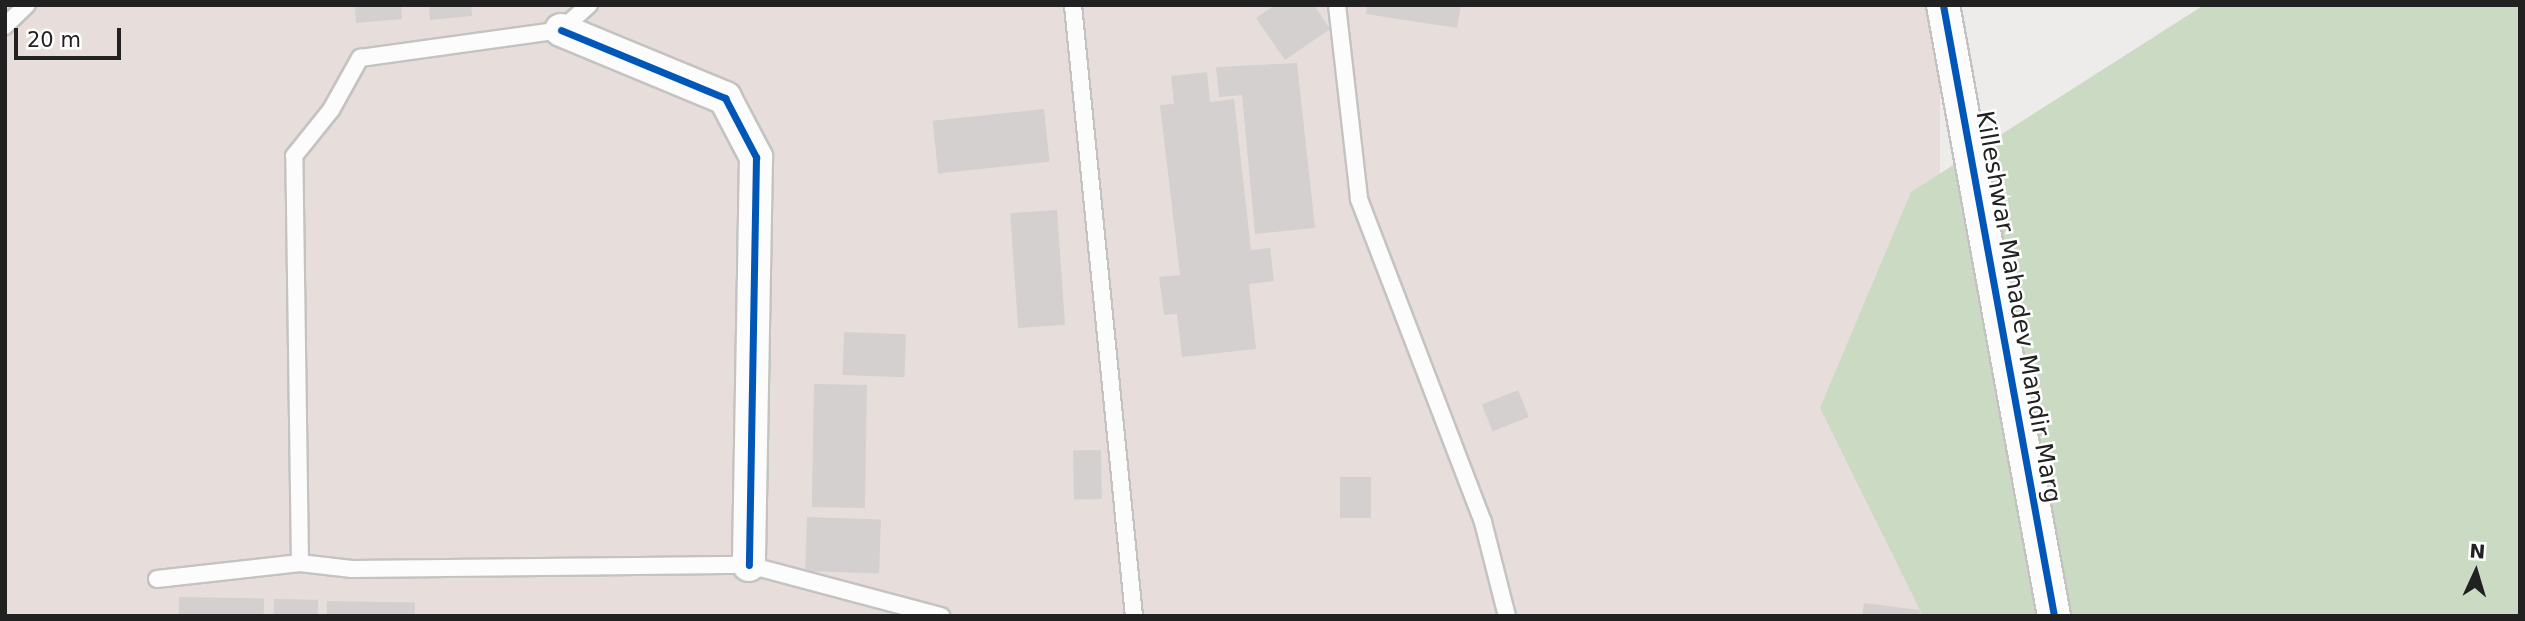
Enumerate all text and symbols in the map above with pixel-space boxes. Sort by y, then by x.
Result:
scale bar [18,14,124,58]
text: 20 m [27,28,81,52]
street label: Killeshwar Mahadev Mandir Marg [1969,109,2067,505]
north arrow [2441,537,2511,607]
text: N [2469,540,2486,563]

